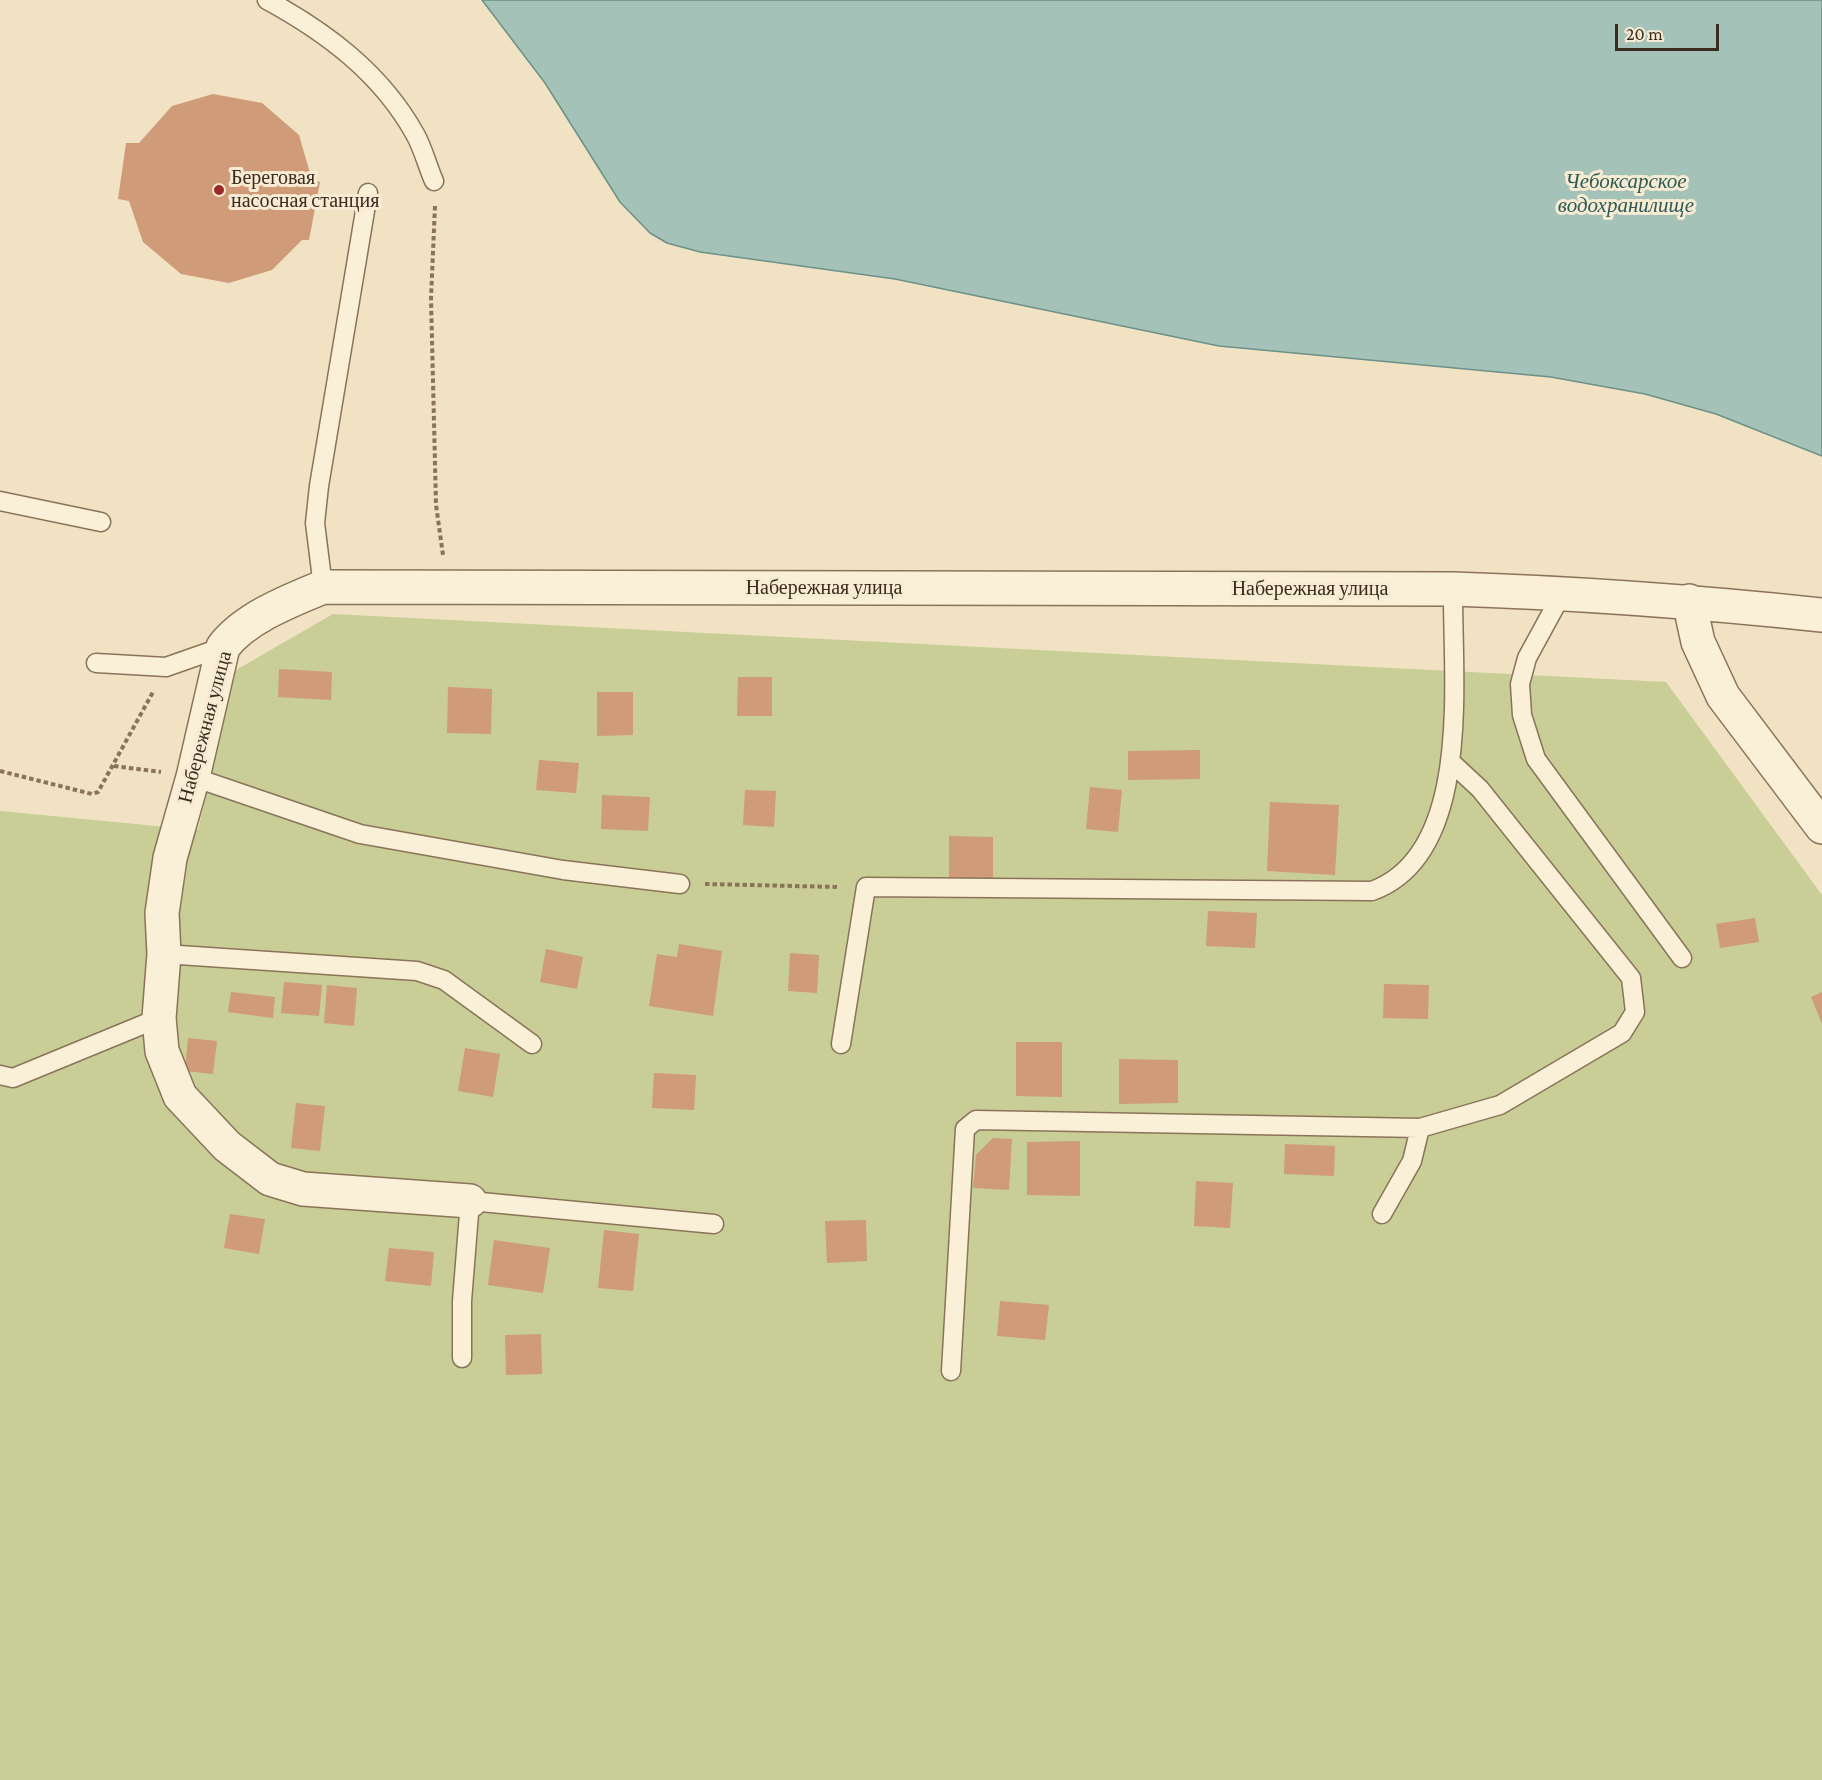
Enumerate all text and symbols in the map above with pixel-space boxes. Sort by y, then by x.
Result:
scale bar [1618,12,1722,50]
text: 20 m [1626,24,1663,44]
place label: Береговая насосная станция [231,166,379,213]
water label: Чебоксарское водохранилище [1558,169,1694,219]
marker: Береговая насосная станция [212,183,226,197]
street label: Набережная улица [746,576,902,600]
street label: Набережная улица [1232,577,1388,601]
street label: Набережная улица [173,648,237,806]

